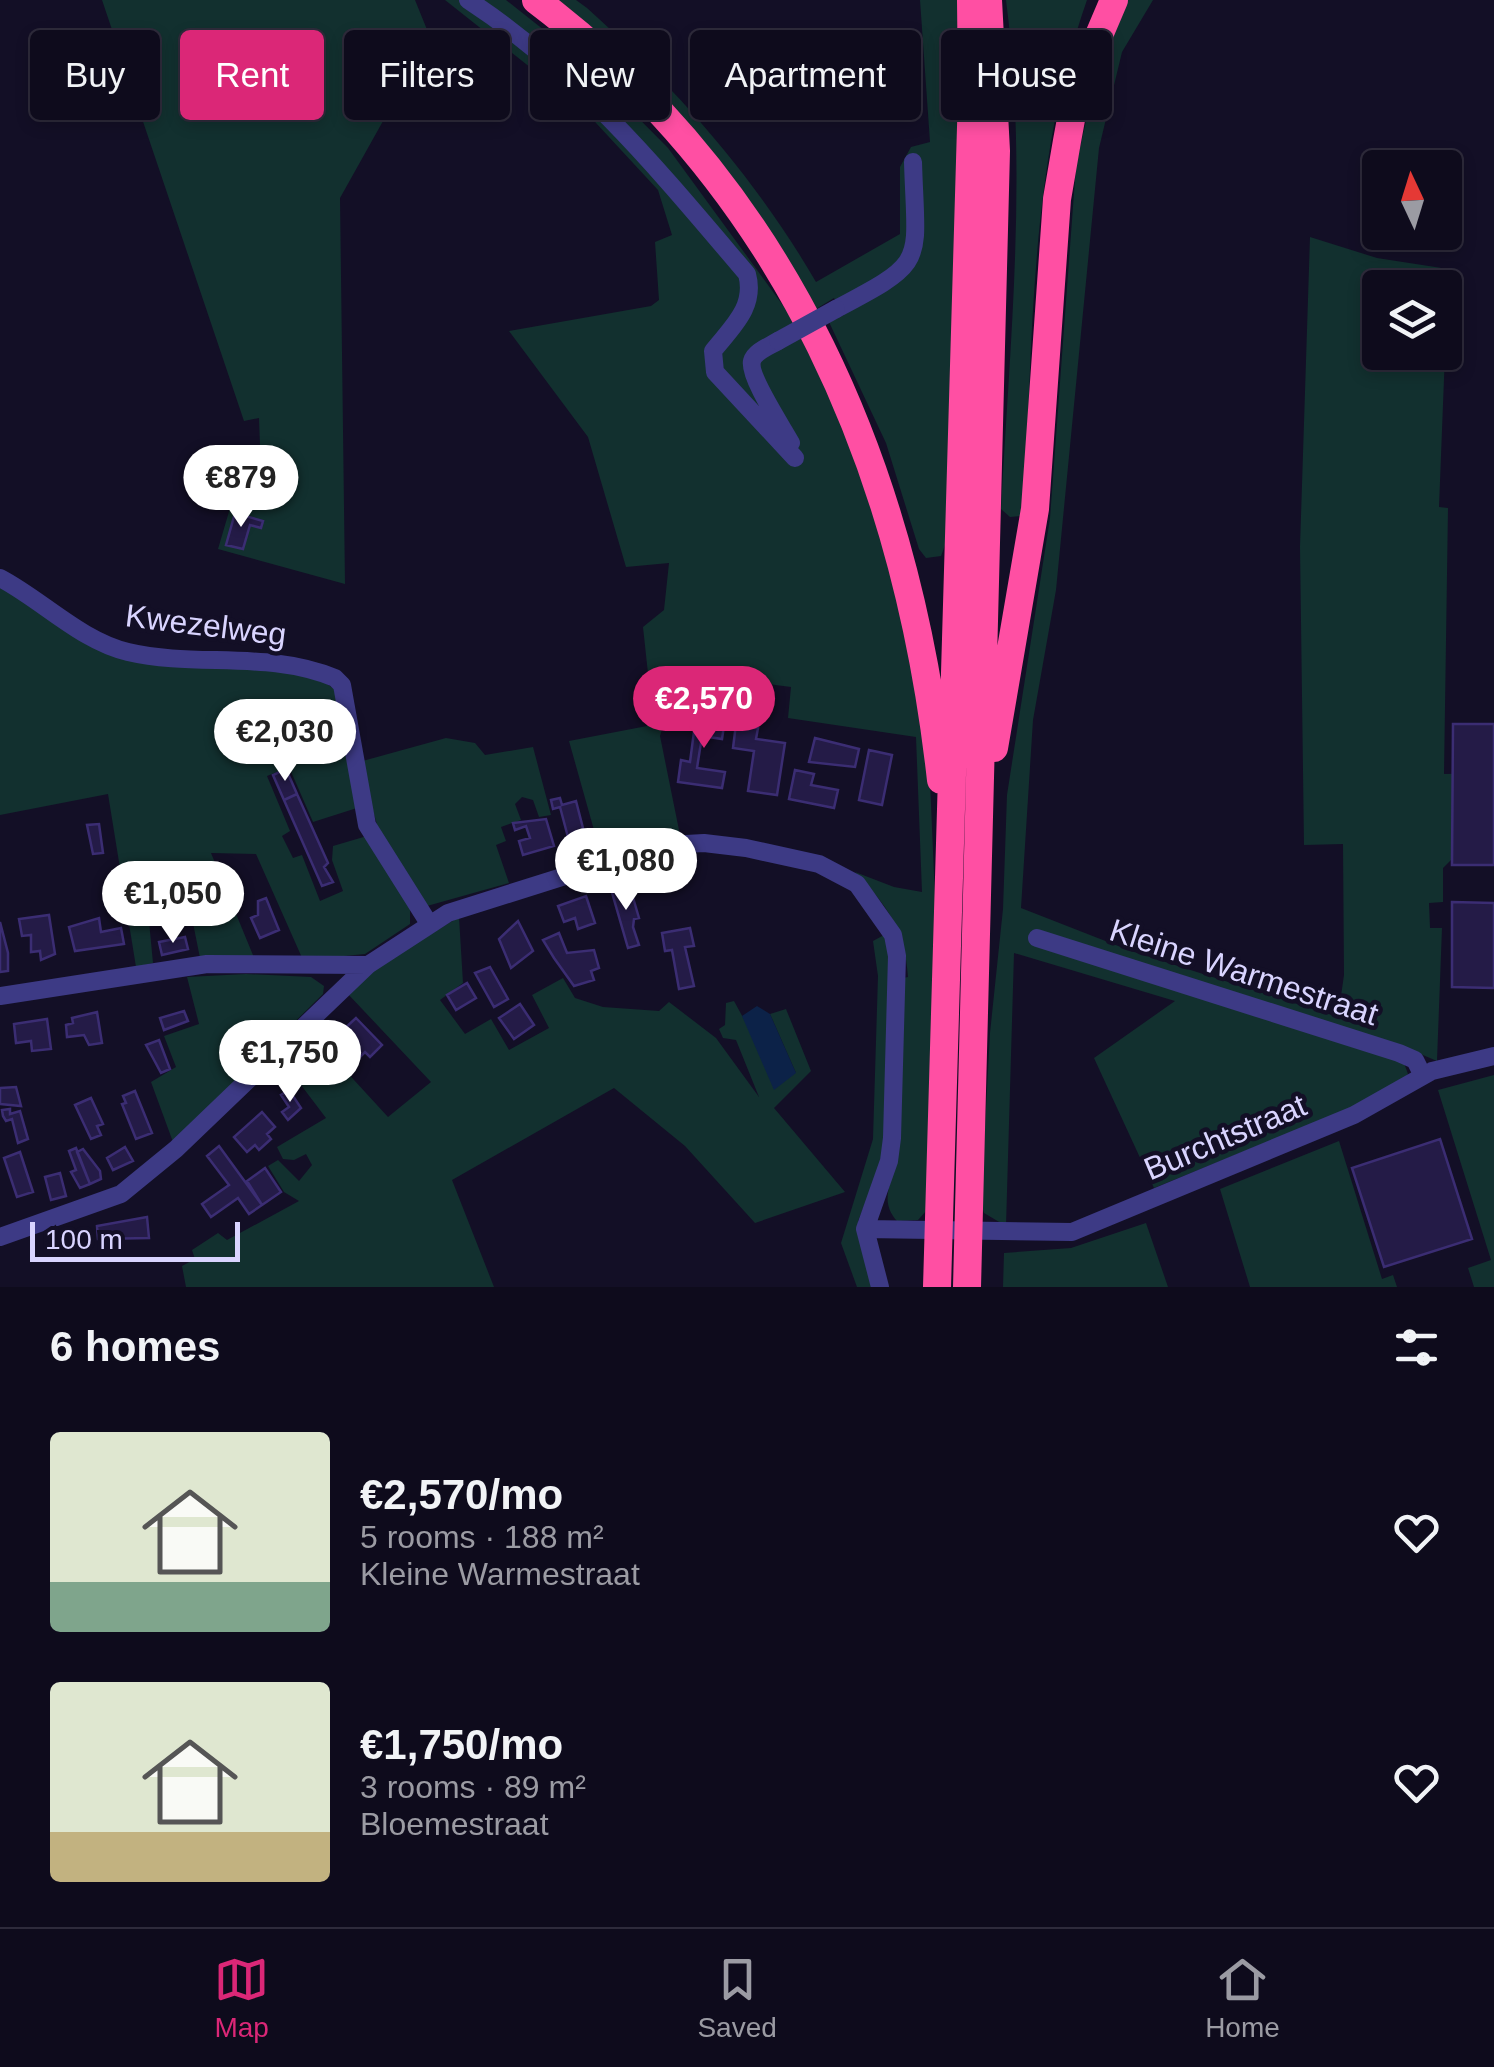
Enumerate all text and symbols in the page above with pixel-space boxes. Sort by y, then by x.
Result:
chip: Buy [30,30,160,120]
chip: Rent [180,30,324,120]
chip: Filters [344,30,510,120]
chip: New [530,30,670,120]
chip: Apartment [690,30,921,120]
chip: House [941,30,1112,120]
north arrow [1362,150,1462,250]
map controls [1362,150,1462,370]
button: layers [1362,270,1462,370]
pin: €879 [182,445,300,530]
text: €879 [205,459,277,495]
street label: Kwezelweg [123,597,289,653]
pin: €2,570 [623,666,785,751]
text: €2,570 [655,680,753,716]
pin: €2,030 [204,699,366,784]
text: €2,030 [236,713,334,749]
pin: €1,080 [545,828,707,913]
text: €1,080 [577,842,675,878]
pin: €1,050 [92,861,254,946]
text: €1,050 [124,875,222,911]
street label: Kleine Warmestraat [1105,912,1383,1032]
pin: €1,750 [209,1020,371,1105]
text: €1,750 [241,1034,339,1070]
street label: Burchtstraat [1139,1087,1312,1187]
scale bar [30,1217,240,1262]
text: 100 m [45,1224,123,1255]
icon: filters [1389,1320,1444,1375]
text: 6 homes [50,1323,220,1370]
text: €2,570/mo [360,1471,563,1518]
icon: home [130,1472,250,1592]
icon: heart [1389,1505,1444,1560]
text: 5 rooms · 188 m² [360,1519,604,1555]
text: Kleine Warmestraat [360,1556,640,1592]
text: €1,750/mo [360,1721,563,1768]
icon: home [130,1722,250,1842]
icon: heart [1389,1755,1444,1810]
text: 3 rooms · 89 m² [360,1769,586,1805]
text: Bloemestraat [360,1806,549,1842]
tab: Map [214,1952,269,2044]
tab: Saved [697,1952,777,2044]
tab: Home [1205,1952,1280,2044]

